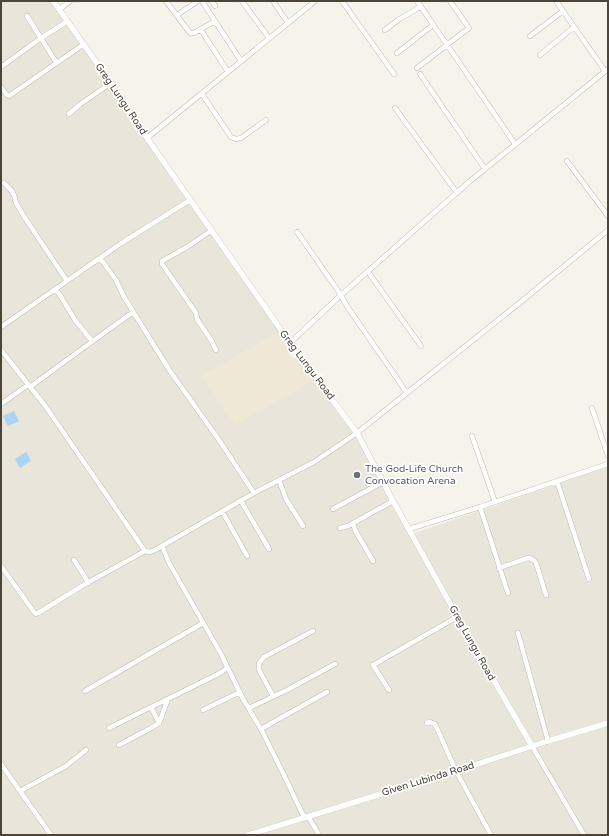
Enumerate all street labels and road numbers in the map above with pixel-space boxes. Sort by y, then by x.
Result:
street label: Greg Lungu Road [93,61,149,137]
street label: Greg Lungu Road [277,328,337,402]
street label: Greg Lungu Road [446,603,498,683]
street label: Given Lubinda Road [380,759,476,799]

